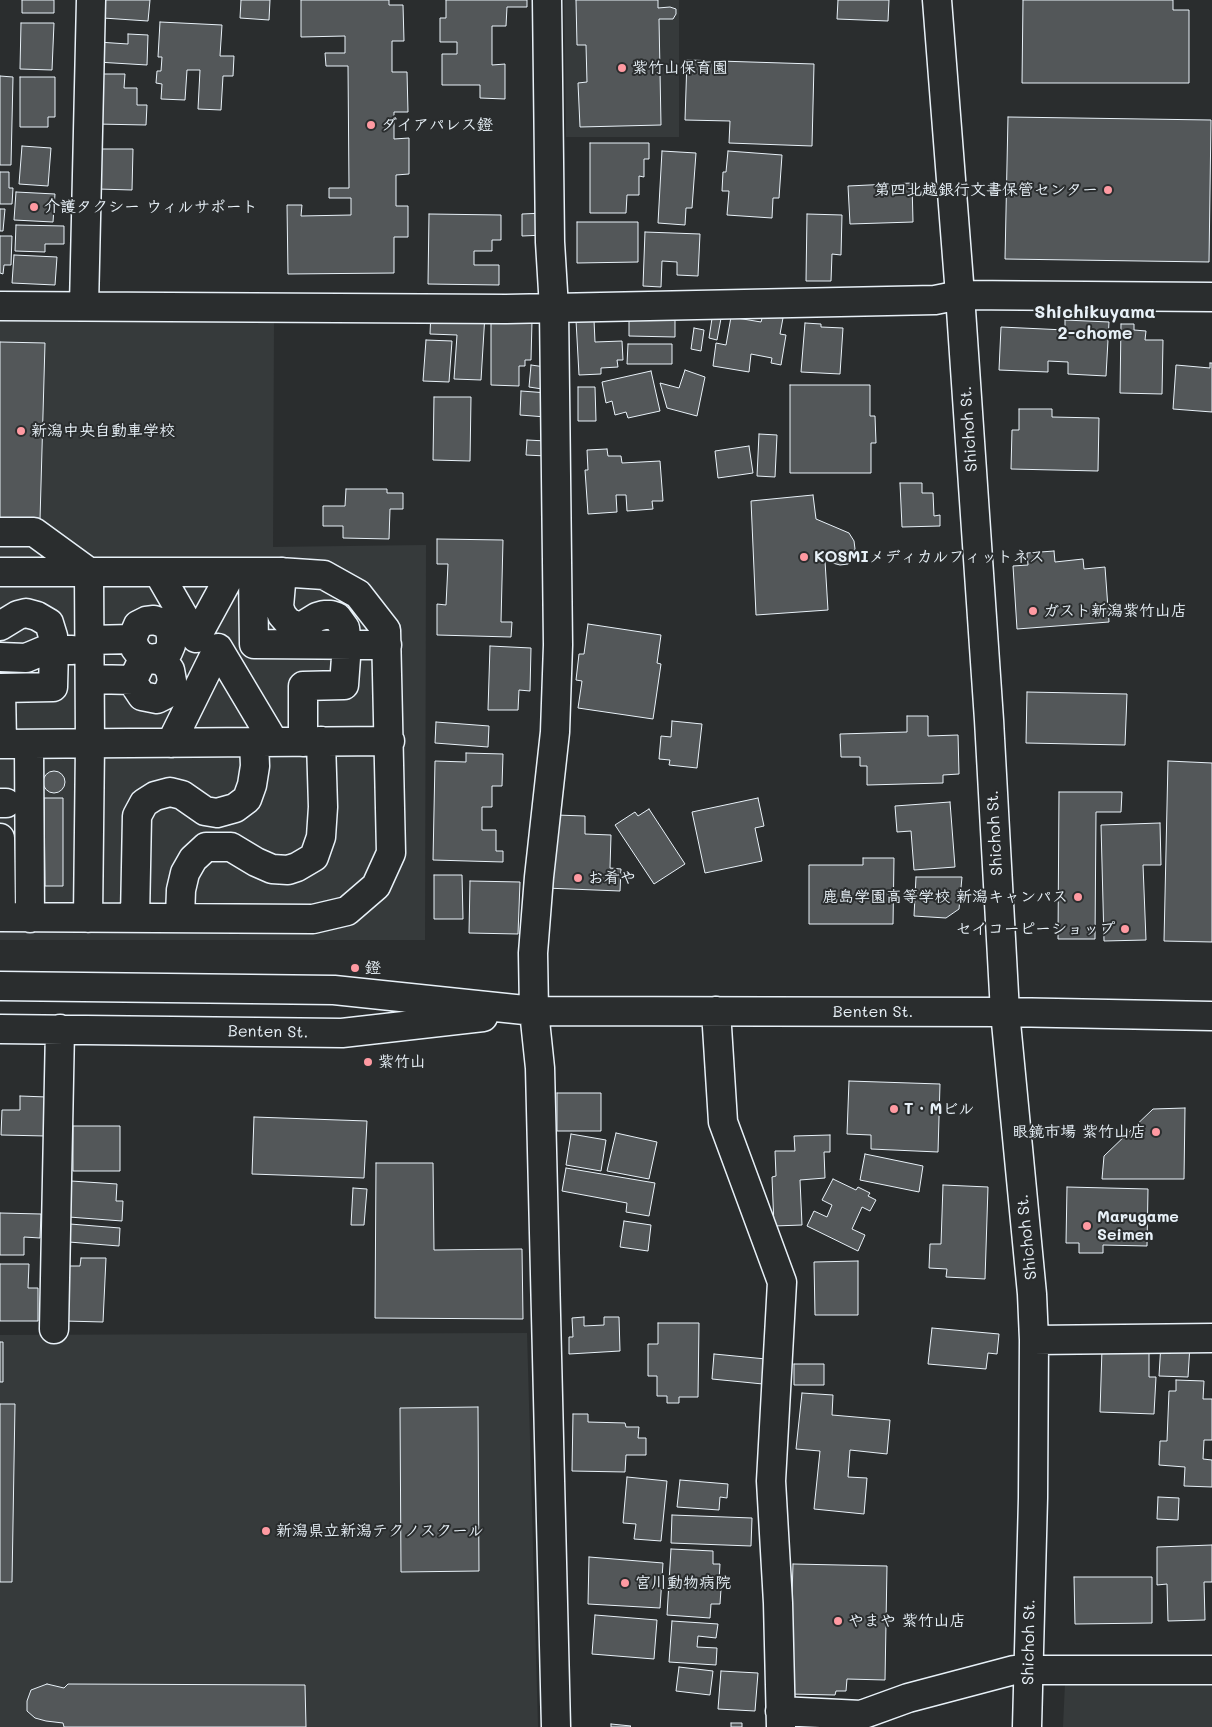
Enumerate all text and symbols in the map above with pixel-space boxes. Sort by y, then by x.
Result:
place label: 紫竹山保育園 [632,58,728,78]
marker: 紫竹山保育園 [616,62,628,74]
place label: ダイアパレス鐙 [381,115,493,135]
marker: ダイアパレス鐙 [365,119,377,131]
place label: 第四北越銀行文書保管センター [874,180,1098,200]
marker: 第四北越銀行文書保管センター [1102,184,1114,196]
place label: 介護タクシー ウィルサポート [44,197,258,217]
marker: 介護タクシー ウィルサポート [28,201,40,213]
district label: Shichikuyama 2-chome [1034,301,1156,344]
street label: Shichoh St. [956,386,982,472]
place label: 新潟中央自動車学校 [31,421,175,441]
marker: 新潟中央自動車学校 [15,425,27,437]
place label: KOSMIメディカルフィットネス [814,547,1045,567]
marker: KOSMIメディカルフィットネス [798,551,810,563]
place label: ガスト新潟紫竹山店 [1043,601,1187,621]
marker: ガスト新潟紫竹山店 [1027,605,1039,617]
street label: Shichoh St. [983,790,1007,876]
place label: お肴や [588,868,636,888]
marker: お肴や [572,872,584,884]
place label: 鹿島学園高等学校 新潟キャンパス [822,887,1068,907]
marker: 鹿島学園高等学校 新潟キャンパス [1072,891,1084,903]
place label: セイコーピーショップ [956,919,1115,939]
marker: セイコーピーショップ [1119,923,1131,935]
place label: 鐙 [365,958,381,978]
marker: 鐙 [349,962,361,974]
street label: Benten St. [833,1002,913,1022]
street label: Benten St. [228,1022,308,1042]
place label: 紫竹山 [378,1052,426,1072]
marker: 紫竹山 [362,1056,374,1068]
place label: T・Mビル [904,1099,974,1119]
marker: T・Mビル [888,1103,900,1115]
place label: 眼鏡市場 紫竹山店 [1012,1122,1146,1142]
marker: 眼鏡市場 紫竹山店 [1150,1126,1162,1138]
street label: Shichoh St. [1013,1193,1041,1281]
place label: Marugame Seimen [1097,1207,1179,1245]
marker: Marugame Seimen [1081,1220,1093,1232]
place label: 新潟県立新潟テクノスクール [276,1521,484,1541]
marker: 新潟県立新潟テクノスクール [260,1525,272,1537]
place label: 宮川動物病院 [635,1573,731,1593]
marker: 宮川動物病院 [619,1577,631,1589]
street label: Shichoh St. [1019,1599,1039,1685]
place label: やまや 紫竹山店 [848,1611,966,1631]
marker: やまや 紫竹山店 [832,1615,844,1627]

